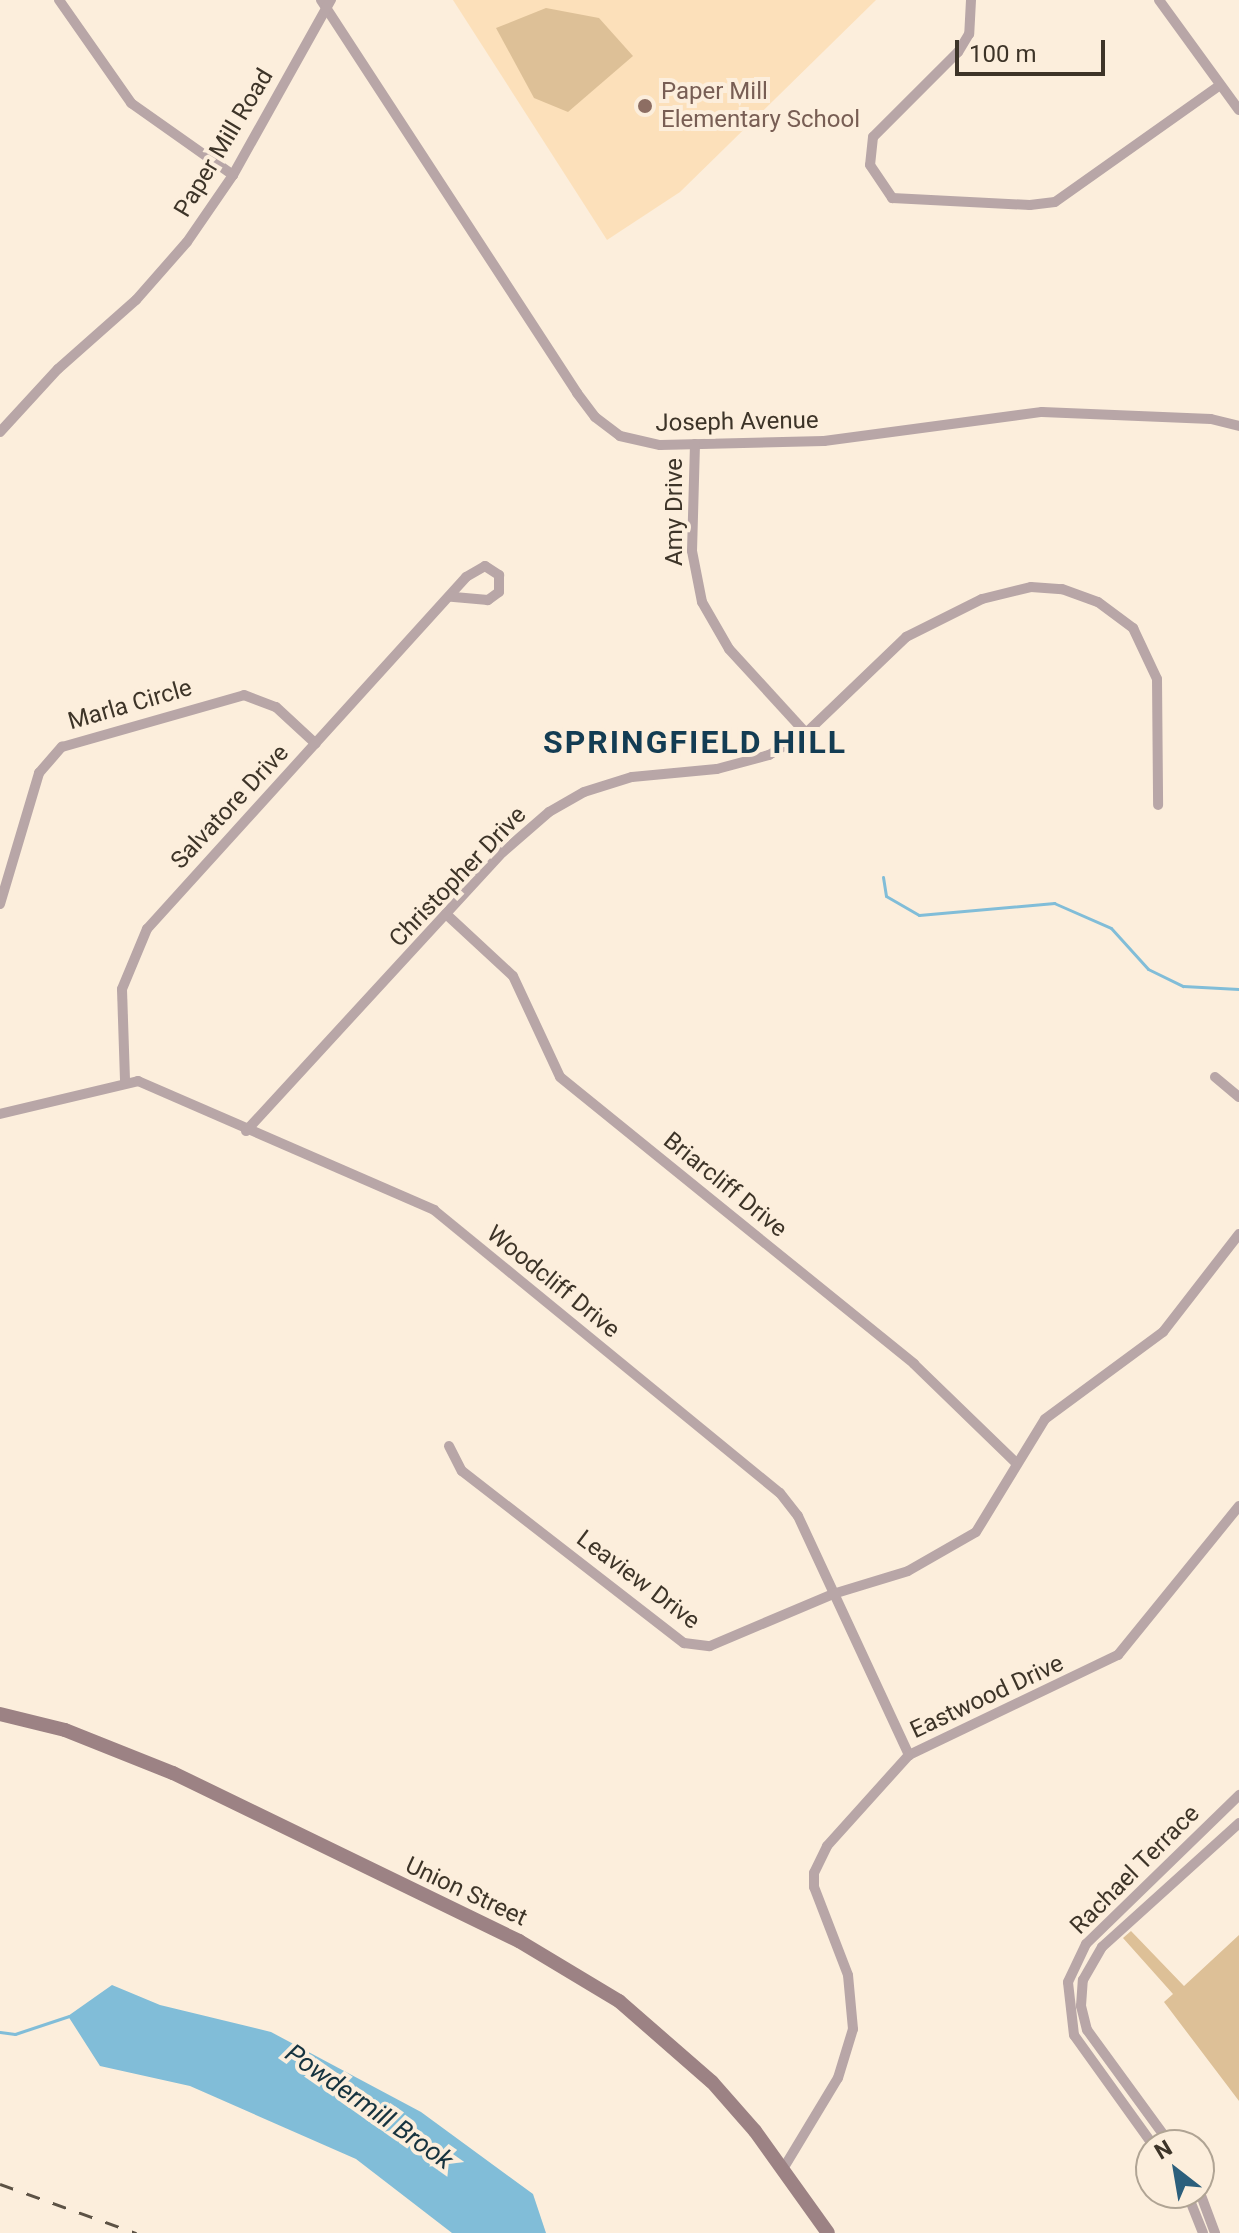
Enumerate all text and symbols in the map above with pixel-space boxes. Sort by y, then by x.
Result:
scale bar [959,24,1109,74]
text: 100 m [969,40,1036,68]
street label: Paper Mill Road [168,64,280,222]
place label: Paper Mill Elementary School [661,78,860,134]
marker: Paper Mill Elementary School [636,97,654,115]
street label: Joseph Avenue [655,406,819,438]
street label: Amy Drive [661,458,689,566]
street label: Marla Circle [65,674,195,736]
district label: SPRINGFIELD HILL [543,723,847,761]
street label: Salvatore Drive [165,739,295,875]
street label: Christopher Drive [384,801,532,953]
street label: Briarcliff Drive [657,1126,793,1244]
street label: Woodcliff Drive [481,1220,625,1344]
street label: Leaview Drive [571,1524,705,1636]
street label: Eastwood Drive [906,1649,1068,1745]
street label: Rachael Terrace [1064,1799,1206,1941]
street label: Union Street [401,1851,531,1933]
water label: Powdermill Brook [279,2038,459,2176]
north arrow [1135,2129,1215,2209]
text: N [1150,2135,1177,2164]

